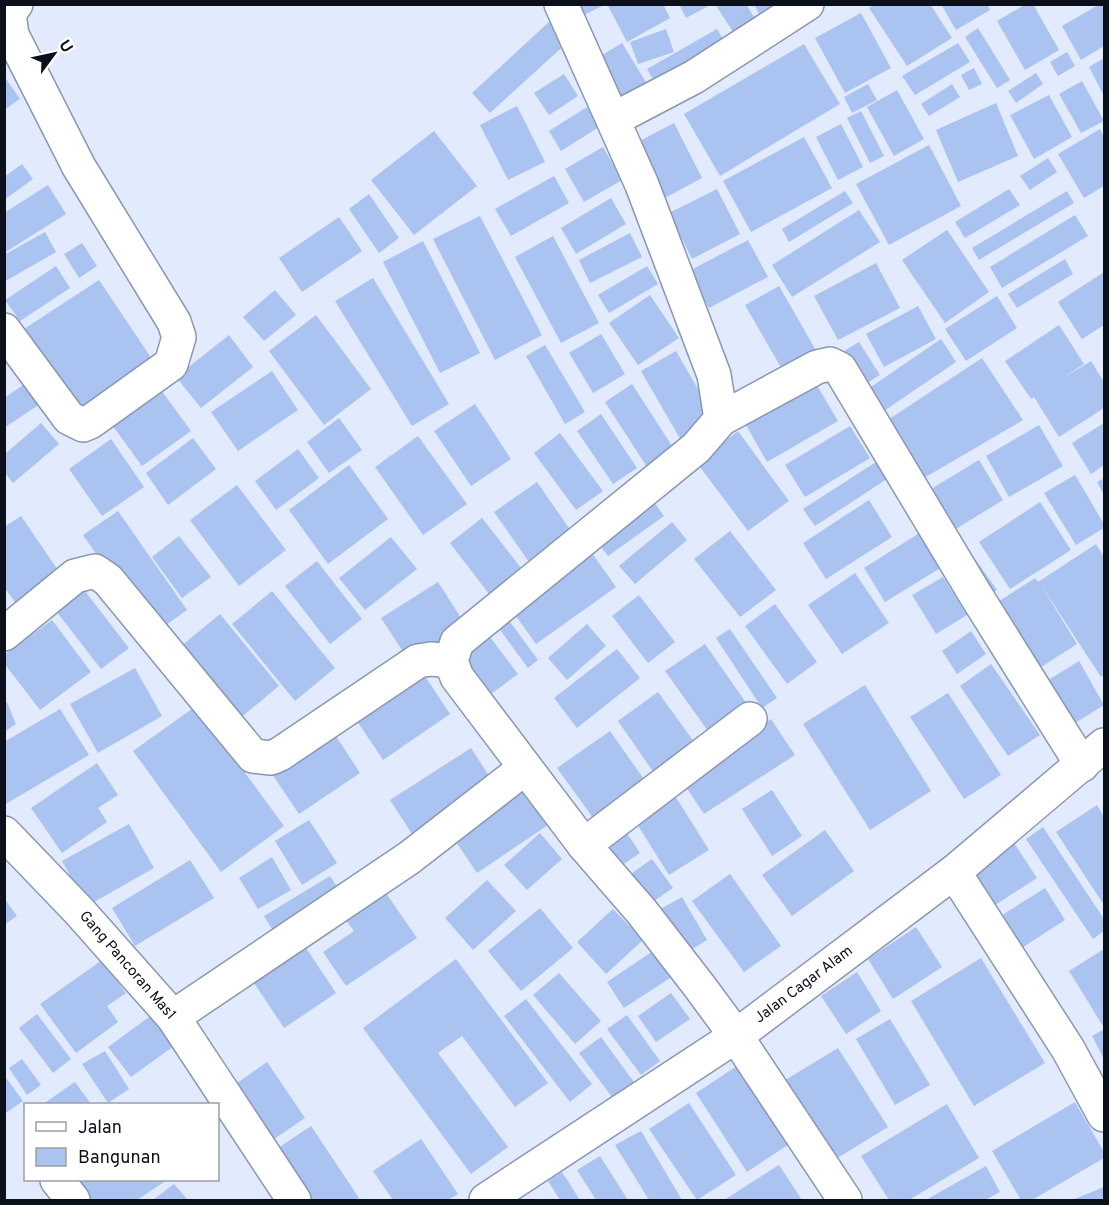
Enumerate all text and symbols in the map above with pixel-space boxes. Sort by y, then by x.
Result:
north arrow [24,24,84,84]
text: U [53,37,76,57]
street label: Gang Pancoran Mas1 [74,907,180,1025]
street label: Jalan Cagar Alam [751,942,857,1028]
legend [24,1103,219,1181]
text: Jalan [78,1117,122,1140]
text: Bangunan [78,1147,161,1170]

